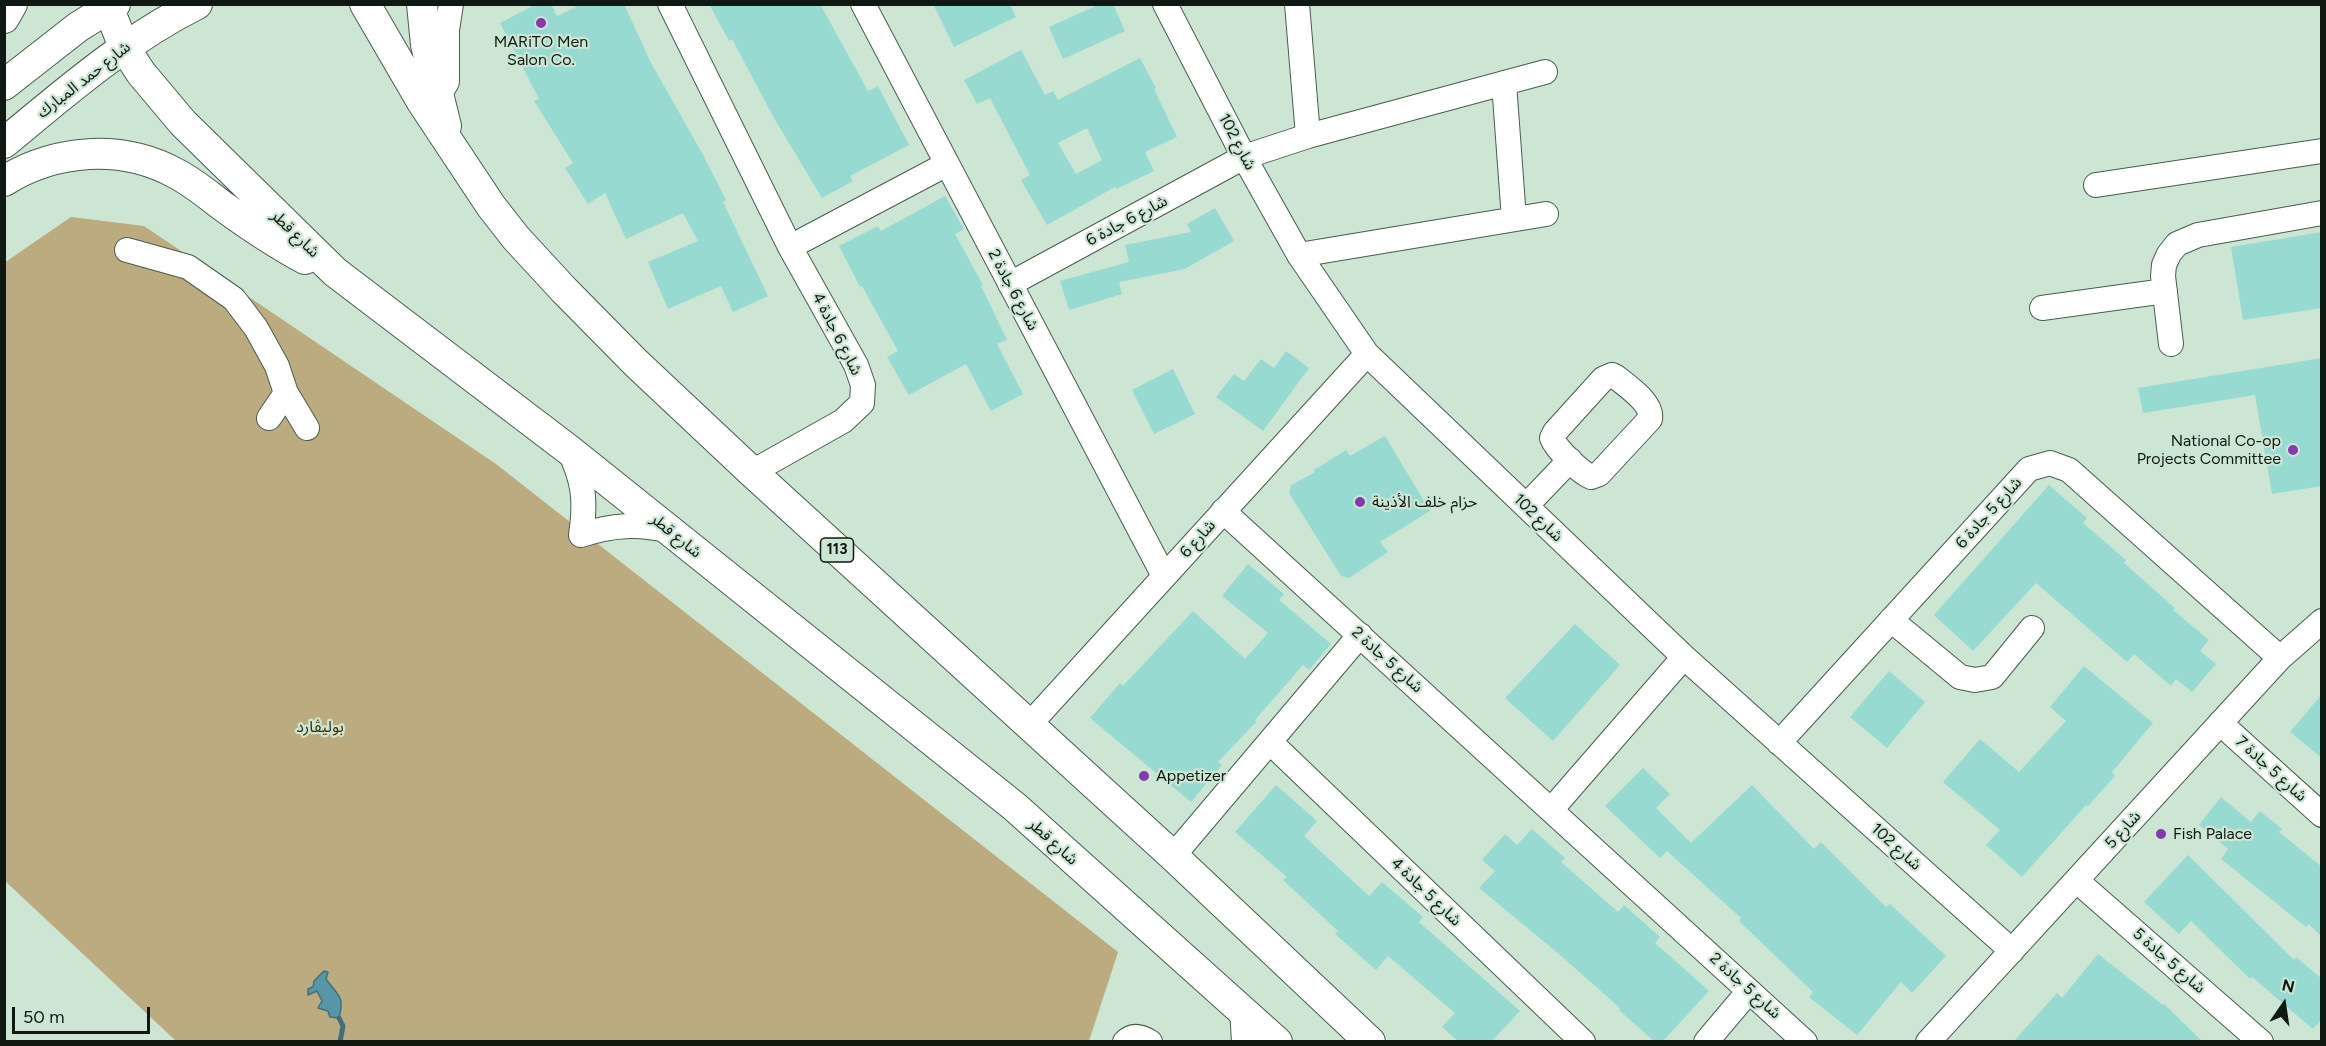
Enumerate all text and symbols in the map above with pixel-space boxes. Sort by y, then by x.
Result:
marker: MARiTO Men Salon Co. [534,16,548,30]
place label: MARiTO Men Salon Co. [494,32,588,70]
street label: شارع حمد المبارك [33,38,135,122]
street label: شارع 102 [1214,111,1260,173]
street label: شارع 6 جادة 6 [1083,192,1171,250]
street label: شارع قطر [267,206,323,262]
street label: شارع 6 جادة 2 [984,246,1042,334]
street label: شارع 6 جادة 4 [808,289,866,379]
place label: National Co-op Projects Committee [2137,431,2281,469]
marker: National Co-op Projects Committee [2286,443,2300,457]
street label: شارع 5 جادة 6 [1952,473,2026,553]
street label: شارع 102 [1509,490,1567,546]
place label: حزام خلف الأذينة [1372,492,1477,512]
marker: حزام خلف الأذينة [1353,495,1367,509]
street label: شارع قطر [647,510,705,562]
street label: شارع 6 [1176,516,1220,562]
road number: 113 [820,538,854,562]
street label: شارع 5 جادة 2 [1347,623,1427,697]
park label: بوليڤارد [296,717,344,737]
street label: شارع 5 جادة 7 [2231,732,2311,806]
place label: Appetizer [1156,766,1226,786]
marker: Appetizer [1137,769,1151,783]
street label: شارع 5 [2101,807,2145,853]
street label: شارع قطر [1024,815,1082,869]
street label: شارع 102 [1867,819,1925,875]
place label: Fish Palace [2173,824,2252,844]
marker: Fish Palace [2154,827,2168,841]
street label: شارع 5 جادة 4 [1387,854,1465,930]
street label: شارع 5 جادة 5 [2129,924,2209,998]
street label: شارع 5 جادة 2 [1705,949,1785,1023]
north arrow [2254,974,2314,1034]
text: N [2280,975,2296,997]
scale bar [15,995,153,1033]
text: 50 m [23,1006,65,1028]

